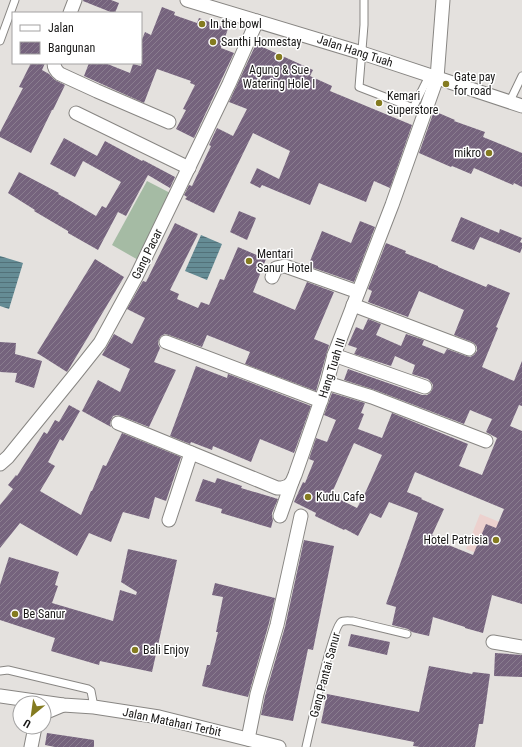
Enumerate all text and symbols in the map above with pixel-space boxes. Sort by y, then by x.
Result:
legend [12,12,142,64]
place label: In the bowl [210,17,262,31]
marker: In the bowl [197,19,207,29]
text: Jalan [48,21,74,35]
street label: Jalan Hang Tuah [315,32,395,70]
place label: Santhi Homestay [221,35,301,49]
marker: Santhi Homestay [208,37,218,47]
text: Bangunan [48,41,95,55]
marker: Agung & Sue Watering Hole I [274,52,284,62]
place label: Agung & Sue Watering Hole I [243,63,315,91]
place label: Gate pay for road [454,70,495,98]
marker: Gate pay for road [441,79,451,89]
place label: Kemari Superstore [387,89,439,117]
marker: Kemari Superstore [374,98,384,108]
place label: mikro [454,146,481,160]
marker: mikro [484,148,494,158]
street label: Gang Pacar [129,226,165,282]
place label: Mentari Sanur Hotel [257,247,312,275]
marker: Mentari Sanur Hotel [244,256,254,266]
street label: Hang Tuah III [316,336,348,400]
place label: Kudu Cafe [316,490,365,504]
marker: Kudu Cafe [303,492,313,502]
place label: Hotel Patrisia [424,533,488,547]
marker: Hotel Patrisia [491,535,501,545]
place label: Be Sanur [23,607,66,621]
marker: Be Sanur [10,609,20,619]
street label: Gang Pantai Sanur [307,631,343,719]
place label: Bali Enjoy [143,643,189,657]
marker: Bali Enjoy [130,645,140,655]
north arrow [12,695,52,735]
street label: Jalan Matahari Terbit [121,705,223,739]
text: U [21,716,33,731]

